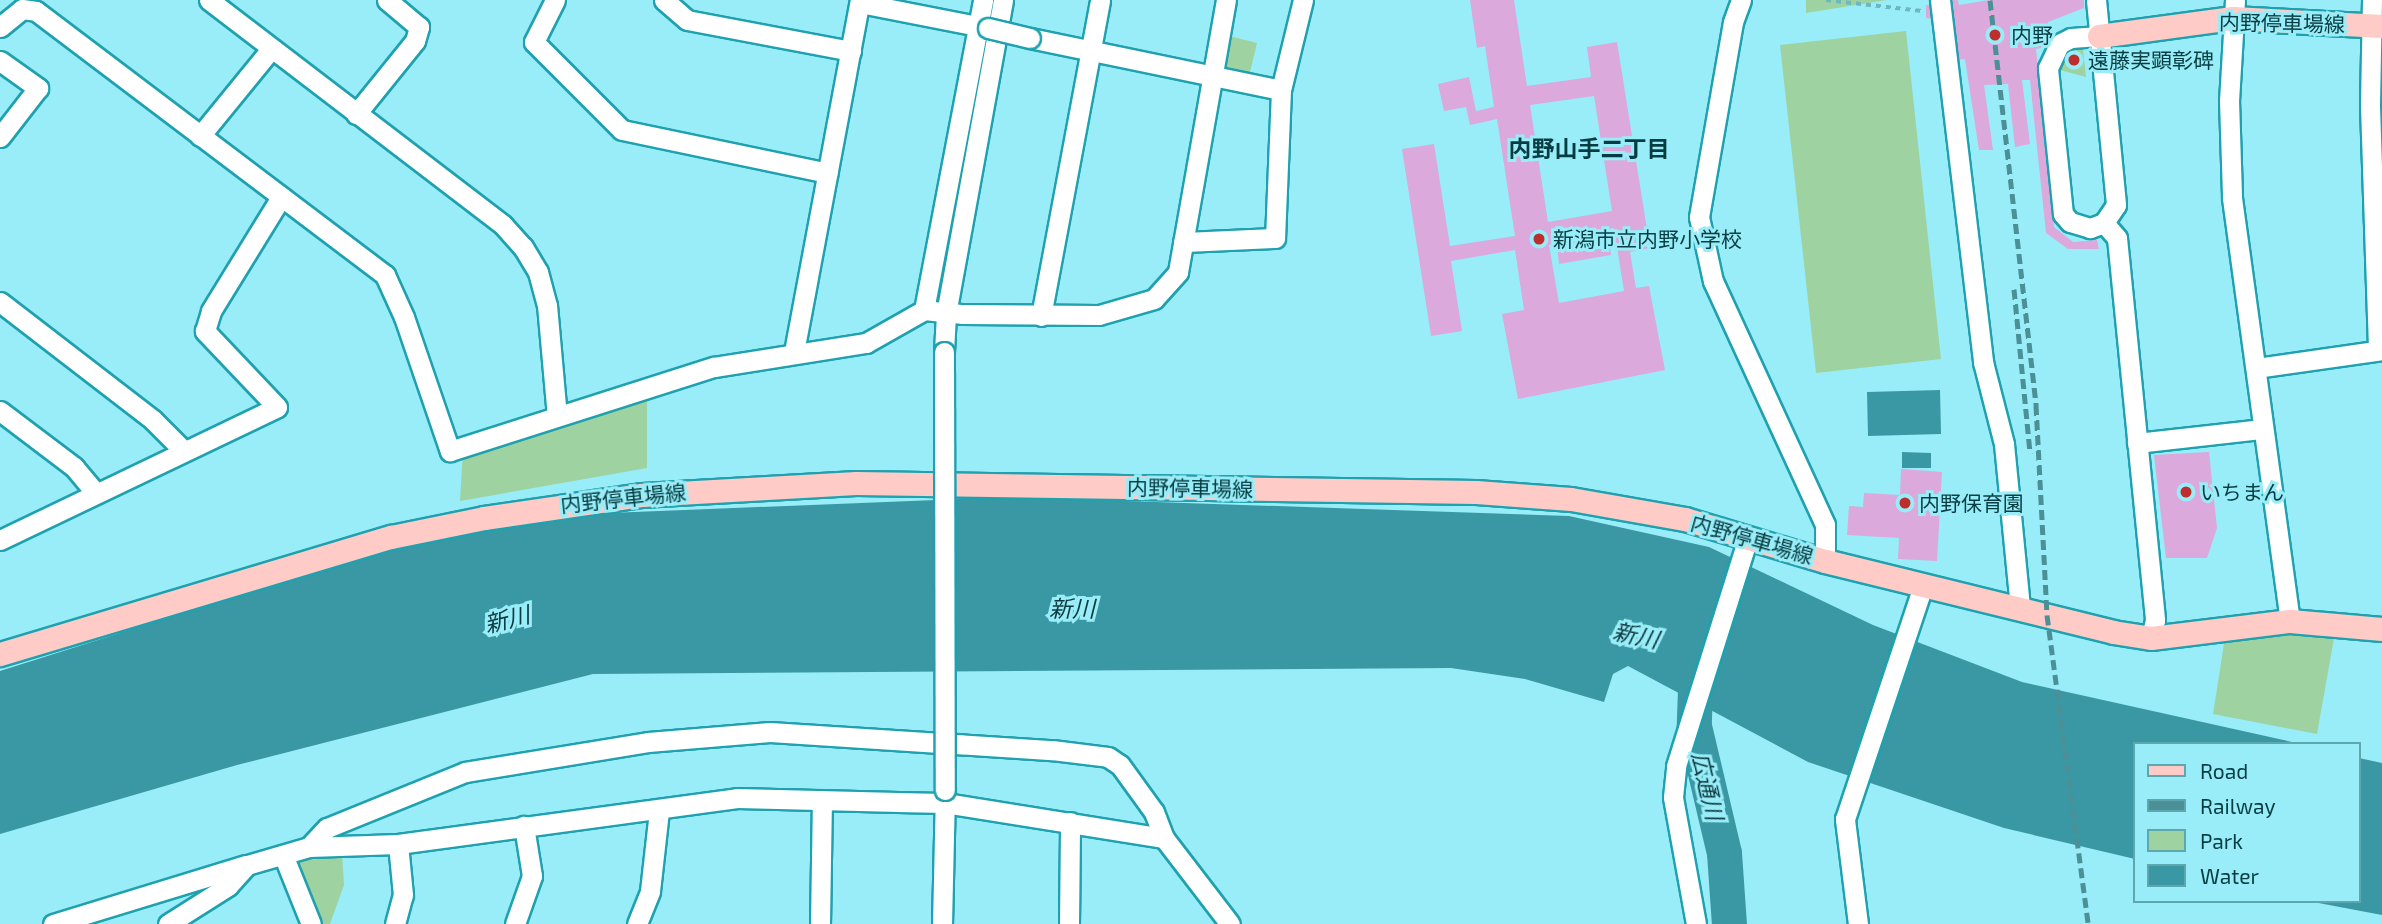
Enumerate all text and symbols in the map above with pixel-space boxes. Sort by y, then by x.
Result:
street label: 内野停車場線 [2219,9,2345,37]
place label: 内野 [2011,22,2053,48]
marker: 内野 [1985,25,2005,45]
place label: 遠藤実顕彰碑 [2088,47,2214,73]
marker: 遠藤実顕彰碑 [2066,52,2082,68]
district label: 内野山手二丁目 [1509,134,1669,162]
place label: 新潟市立内野小学校 [1553,226,1742,252]
marker: 新潟市立内野小学校 [1531,231,1547,247]
street label: 内野停車場線 [1127,474,1253,502]
street label: 内野停車場線 [559,479,687,517]
place label: いちまん [2200,479,2284,505]
marker: いちまん [2178,484,2194,500]
place label: 内野保育園 [1919,490,2024,516]
marker: 内野保育園 [1897,495,1913,511]
street label: 内野停車場線 [1688,510,1816,568]
water label: 新川 [1049,594,1095,622]
water label: 新川 [481,600,533,638]
water label: 新川 [1611,617,1661,653]
legend [2134,742,2361,903]
water label: 広通川 [1687,749,1729,823]
text: Road [2200,758,2248,783]
text: Railway [2200,793,2276,818]
text: Park [2200,828,2243,853]
text: Water [2200,863,2259,888]

